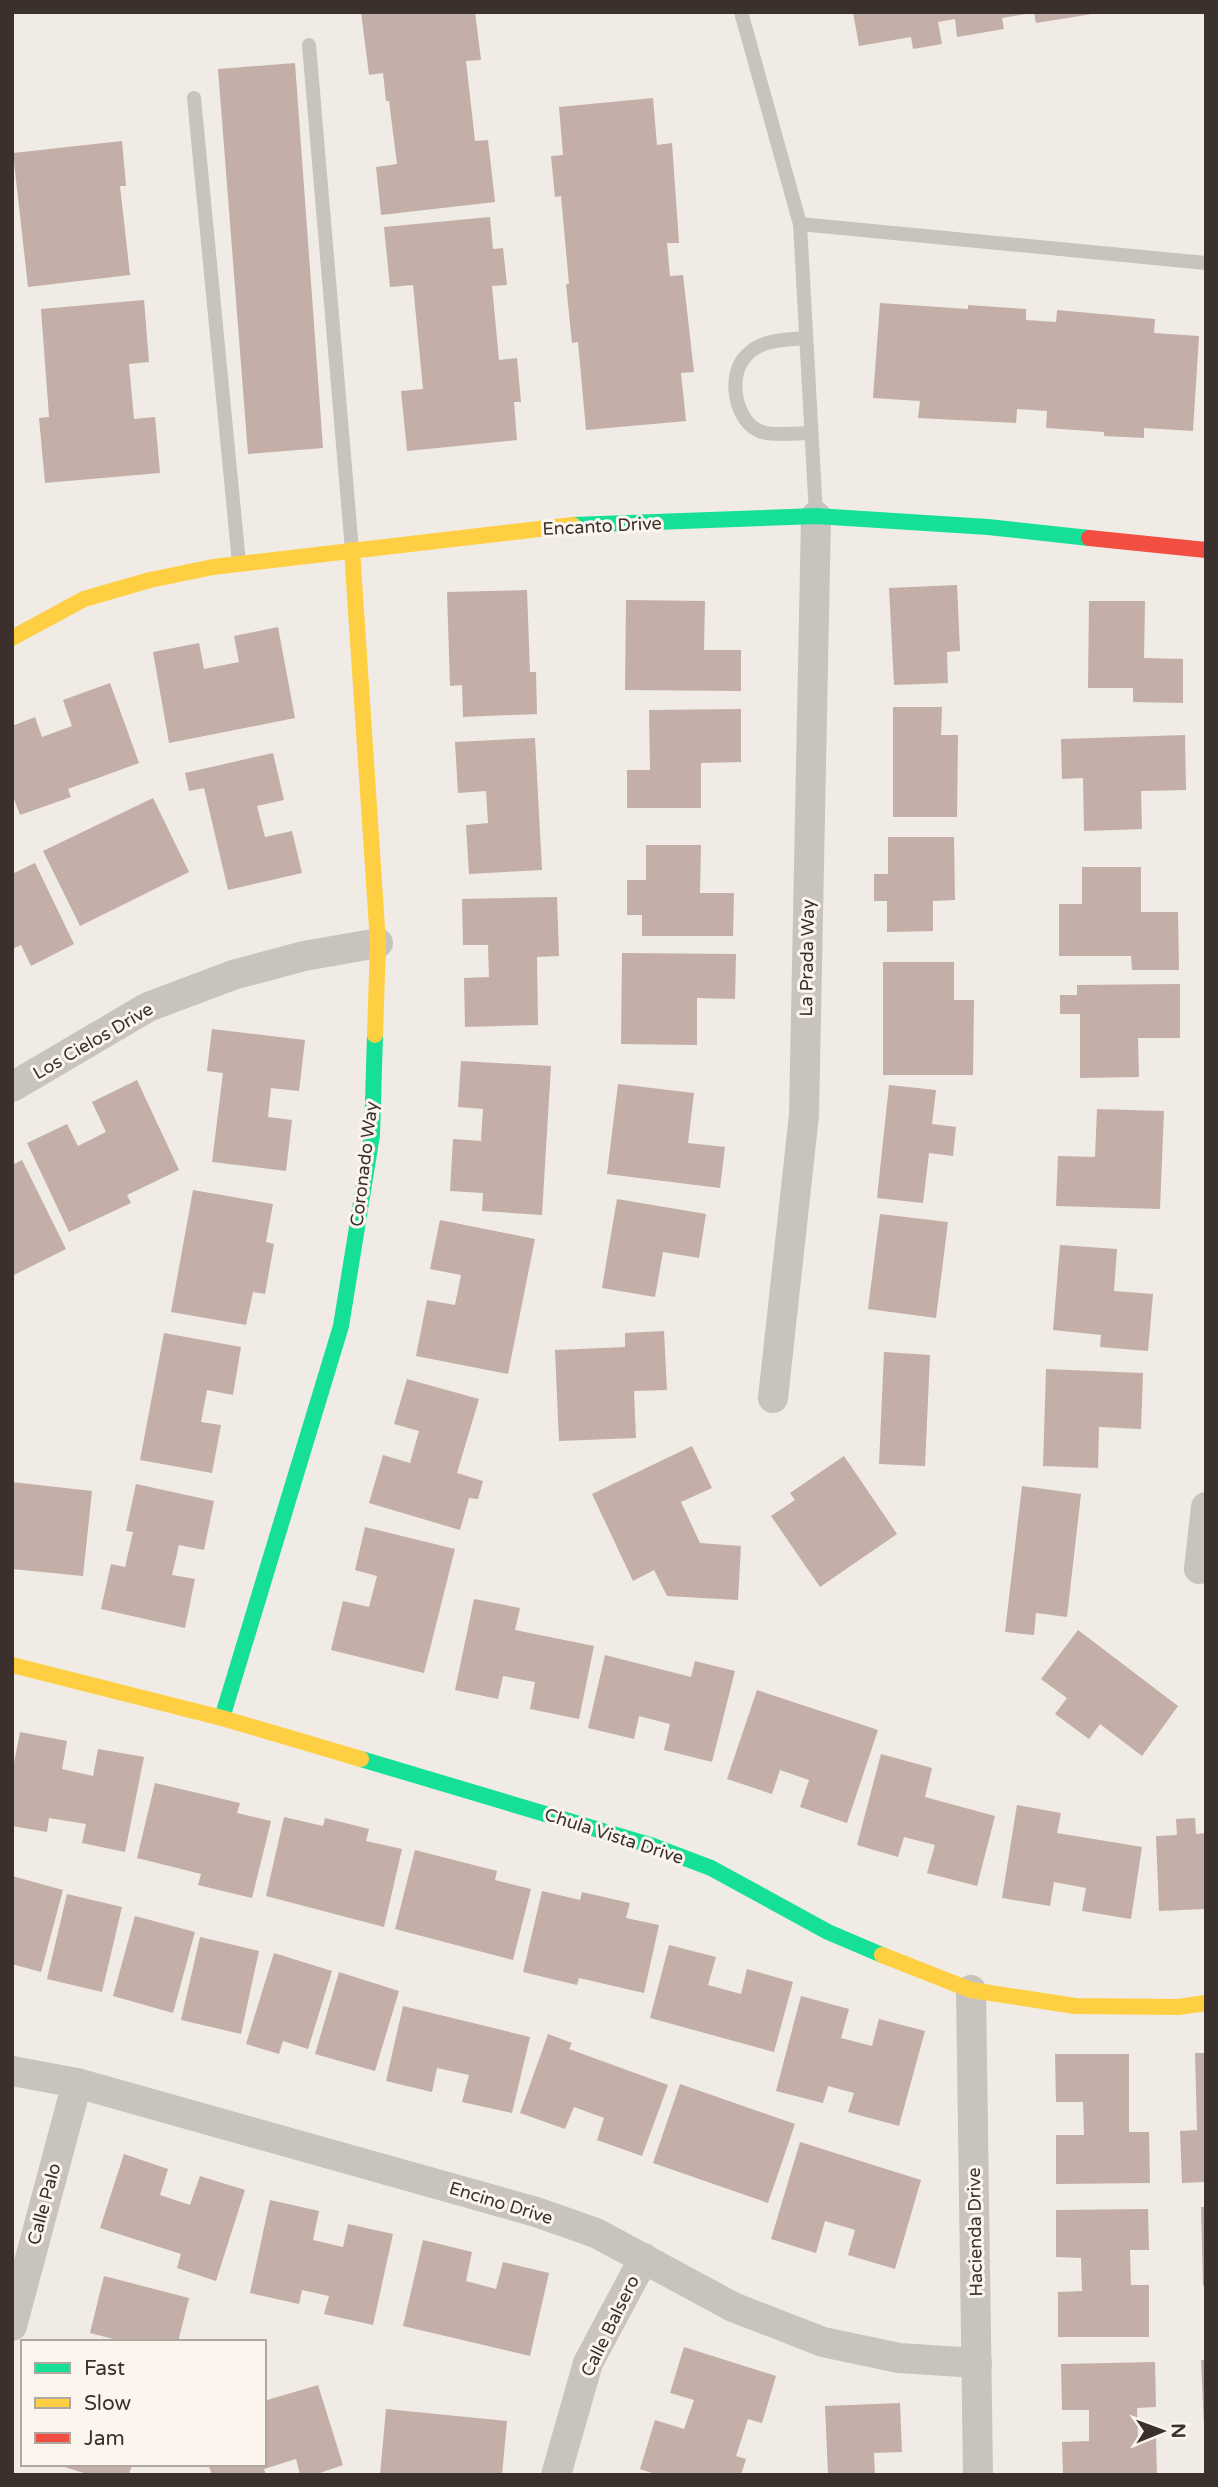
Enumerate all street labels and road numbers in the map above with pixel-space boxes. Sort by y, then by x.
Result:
street label: Encanto Drive [542,512,662,540]
street label: La Prada Way [795,899,819,1017]
street label: Los Cielos Drive [29,998,157,1084]
street label: Coronado Way [345,1100,383,1228]
street label: Chula Vista Drive [542,1803,686,1869]
street label: Calle Palo [23,2161,65,2247]
street label: Hacienda Drive [963,2167,987,2297]
street label: Encino Drive [446,2177,556,2229]
street label: Calle Balsero [576,2272,644,2380]

